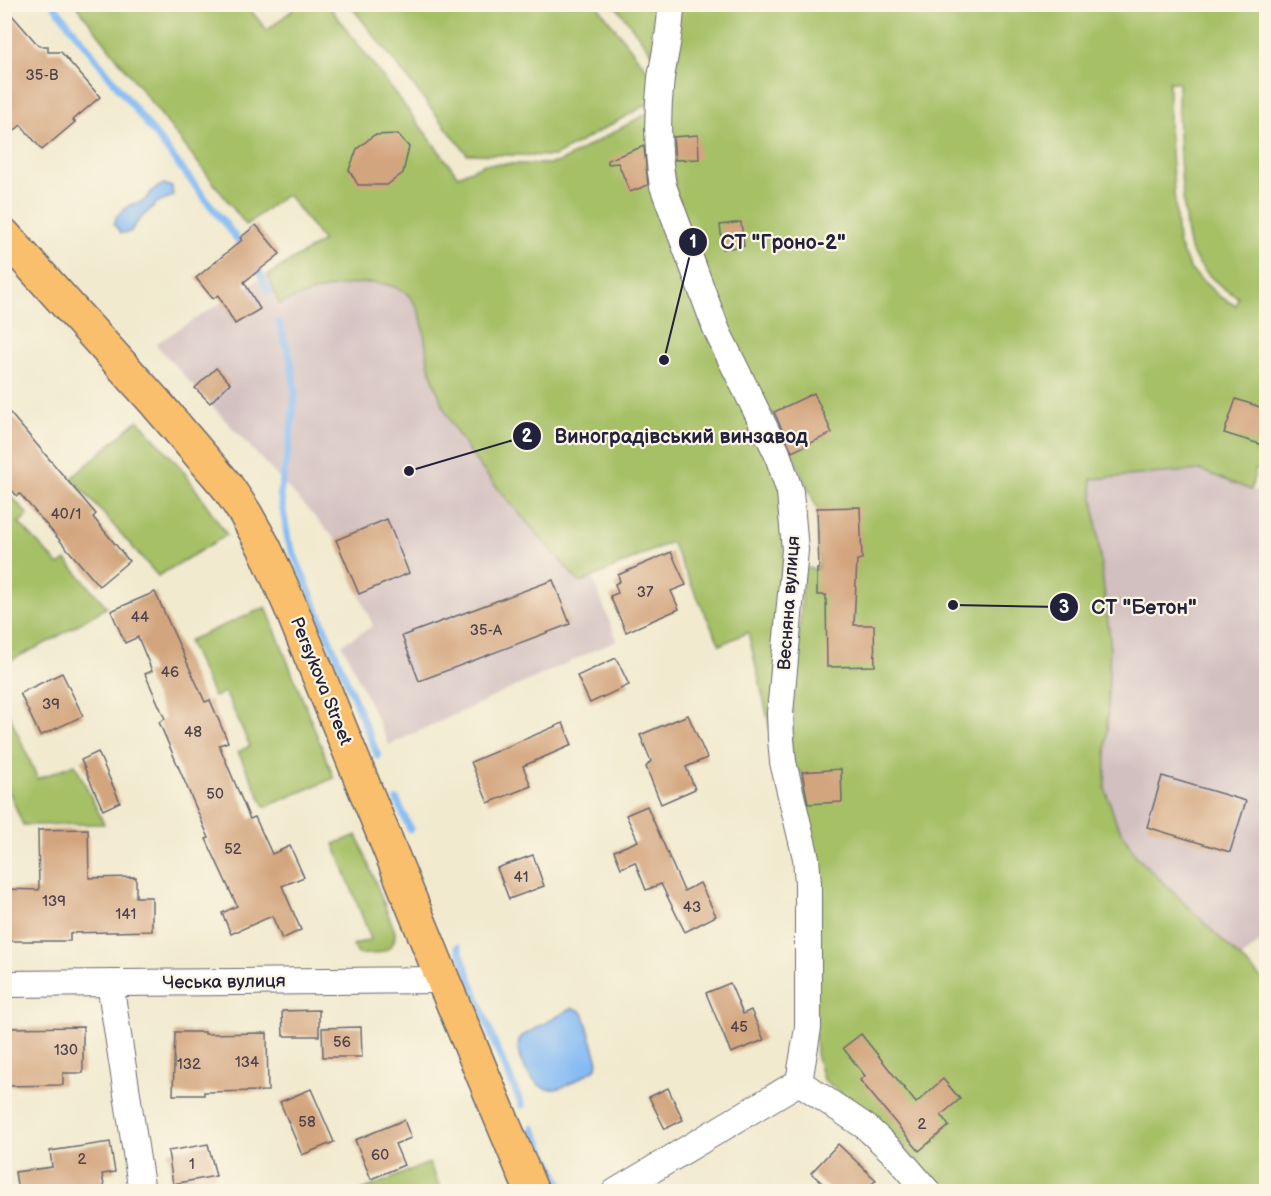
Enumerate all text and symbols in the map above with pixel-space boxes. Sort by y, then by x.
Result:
house number: 35-В [26,66,59,85]
callout: СТ "Гроно-2" [678,223,857,261]
text: СТ "Гроно-2" [720,231,846,255]
text: 1 [689,232,697,253]
callout: Виноградівський винзавод [512,417,820,455]
text: Виноградівський винзавод [554,425,808,449]
text: 2 [522,426,533,447]
house number: 40/1 [51,505,81,524]
street label: Весняна вулиця [774,535,804,671]
house number: 37 [637,583,654,602]
callout: СТ "Бетон" [1049,588,1208,626]
text: СТ "Бетон" [1091,596,1197,620]
text: 3 [1059,597,1069,618]
house number: 44 [131,608,149,627]
street label: Persykova Street [286,614,356,748]
house number: 35-А [470,621,503,640]
house number: 46 [161,663,179,682]
house number: 39 [42,695,60,714]
house number: 48 [184,723,202,742]
house number: 50 [206,785,224,804]
house number: 52 [224,840,242,859]
house number: 41 [514,868,528,887]
house number: 139 [42,892,66,911]
house number: 43 [683,898,701,917]
house number: 141 [116,905,136,924]
street label: Чеська вулиця [162,970,286,994]
house number: 45 [730,1018,748,1037]
house number: 56 [333,1033,351,1052]
house number: 130 [54,1041,78,1060]
house number: 134 [235,1053,259,1072]
house number: 132 [177,1055,201,1074]
house number: 58 [298,1113,316,1132]
house number: 2 [918,1115,927,1134]
house number: 60 [371,1146,389,1165]
house number: 2 [78,1150,87,1169]
house number: 1 [189,1155,195,1174]

